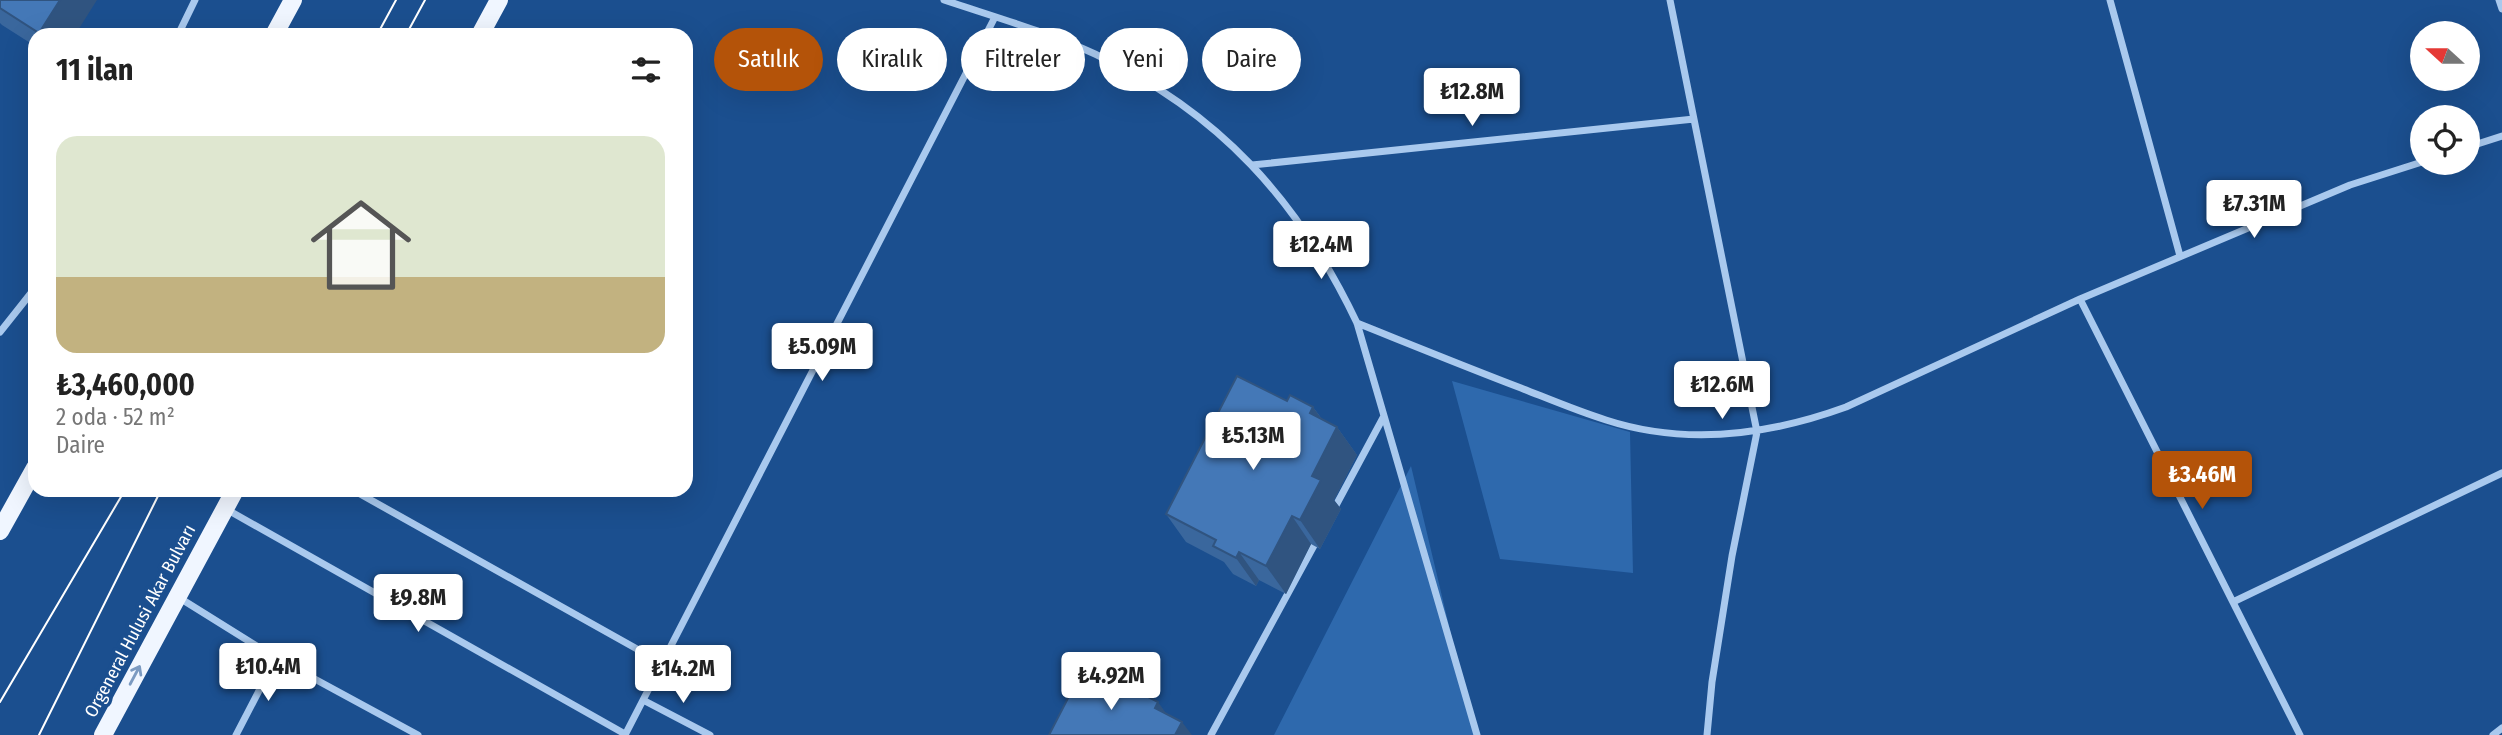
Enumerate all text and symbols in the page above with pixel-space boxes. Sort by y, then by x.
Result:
north arrow [2410,21,2480,91]
map controls [2410,21,2480,175]
chip: Satılık [714,28,823,91]
chip: Kiralık [837,28,947,91]
chip: Filtreler [961,28,1085,91]
chip: Yeni [1099,28,1188,91]
chip: Daire [1202,28,1301,91]
icon: filters [627,51,665,89]
text: 11 ilan [56,52,134,88]
pin: ₺12.8M [1415,68,1529,128]
text: ₺12.8M [1440,77,1504,105]
button: locate [2410,105,2480,175]
pin: ₺7.31M [2197,180,2311,240]
icon: home [298,182,424,308]
text: ₺7.31M [2222,189,2286,217]
pin: ₺12.4M [1264,222,1378,281]
text: ₺12.4M [1289,230,1353,258]
pin: ₺5.09M [765,324,879,383]
text: ₺5.09M [788,332,856,360]
pin: ₺12.6M [1665,362,1779,421]
text: ₺3,460,000 [56,367,195,403]
text: ₺12.6M [1690,370,1754,398]
text: 2 oda · 52 m² [56,403,175,431]
pin: ₺5.13M [1196,412,1310,472]
text: ₺5.13M [1222,421,1285,449]
text: Daire [56,431,105,459]
pin: ₺3.46M [2145,452,2259,511]
text: ₺3.46M [2168,460,2236,488]
street label: Orgeneral Hulusi Akar Bulvarı [80,521,200,721]
pin: ₺9.8M [369,574,467,634]
text: ₺9.8M [390,583,446,611]
pin: ₺10.4M [211,644,325,703]
pin: ₺14.2M [626,646,740,705]
text: ₺10.4M [235,652,301,680]
pin: ₺4.92M [1054,652,1168,712]
text: ₺14.2M [651,654,715,682]
text: ₺4.92M [1077,661,1145,689]
one-way arrow [129,665,142,686]

